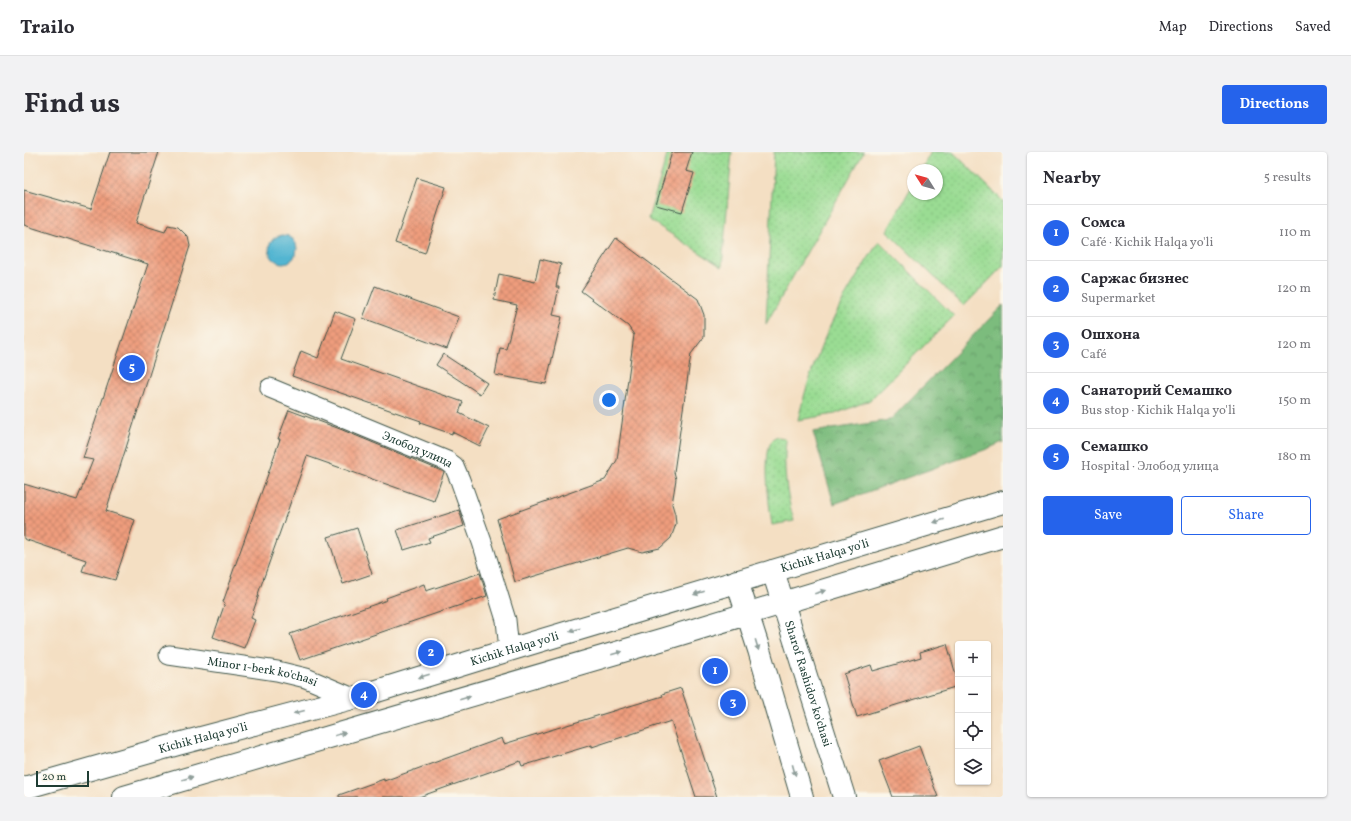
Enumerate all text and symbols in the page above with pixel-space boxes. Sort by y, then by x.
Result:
text: Trailo [20,15,75,41]
text: Map [1159,18,1187,37]
text: Directions [1209,18,1273,37]
text: Saved [1295,18,1331,37]
text: Find us [24,85,120,124]
button: Directions [1222,85,1327,124]
north arrow [907,164,943,200]
text: Nearby [1043,167,1101,190]
text: 5 results [1264,169,1311,187]
text: Сомса [1081,213,1126,234]
text: 1 [1053,224,1059,242]
text: 110 m [1279,224,1311,242]
text: Café · Kichik Halqa yo'li [1081,234,1213,252]
text: Саржас бизнес [1081,269,1189,290]
text: 2 [1053,280,1059,298]
text: 120 m [1277,280,1311,298]
text: Supermarket [1081,290,1156,308]
text: Ошхона [1081,325,1140,346]
text: 3 [1053,336,1059,354]
text: 120 m [1277,336,1311,354]
text: Café [1081,346,1107,364]
pin: 5 [119,353,145,383]
text: Санаторий Семашко [1081,381,1232,402]
your location [599,390,619,410]
text: 4 [1052,392,1060,410]
text: 150 m [1278,392,1311,410]
text: Bus stop · Kichik Halqa yo'li [1081,402,1236,420]
street label: Элобод улица [380,428,456,472]
text: Семашко [1081,437,1148,458]
text: 5 [1053,448,1059,466]
text: 180 m [1277,448,1311,466]
text: Hospital · Элобод улица [1081,458,1219,476]
button: Save [1043,496,1173,535]
button: Share [1181,496,1311,535]
one-way arrow [932,518,944,524]
street label: Kichik Halqa yo'li [779,535,872,577]
one-way arrow [815,589,827,595]
one-way arrow [693,590,705,596]
street label: Sharof Rashidov ko'chasi [780,619,835,749]
one-way arrow [569,627,581,633]
street label: Kichik Halqa yo'li [469,628,561,670]
pin: 2 [418,638,444,668]
one-way arrow [754,640,760,652]
map controls [955,641,991,785]
button: + [955,641,991,677]
one-way arrow [611,650,623,656]
street label: Minor 1-berk ko'chasi [206,654,320,691]
pin: 1 [702,656,728,686]
one-way arrow [418,673,430,679]
button: − [955,677,991,713]
pin: 4 [351,680,377,710]
pin: 3 [720,688,746,718]
one-way arrow [459,695,471,701]
one-way arrow [293,709,305,715]
button: locate [955,713,991,749]
street label: Kichik Halqa yo'li [157,719,250,758]
one-way arrow [334,731,346,737]
button: layers [955,749,991,785]
one-way arrow [791,764,797,776]
scale bar [36,769,89,788]
text: 20 m [42,770,66,785]
one-way arrow [182,774,195,780]

